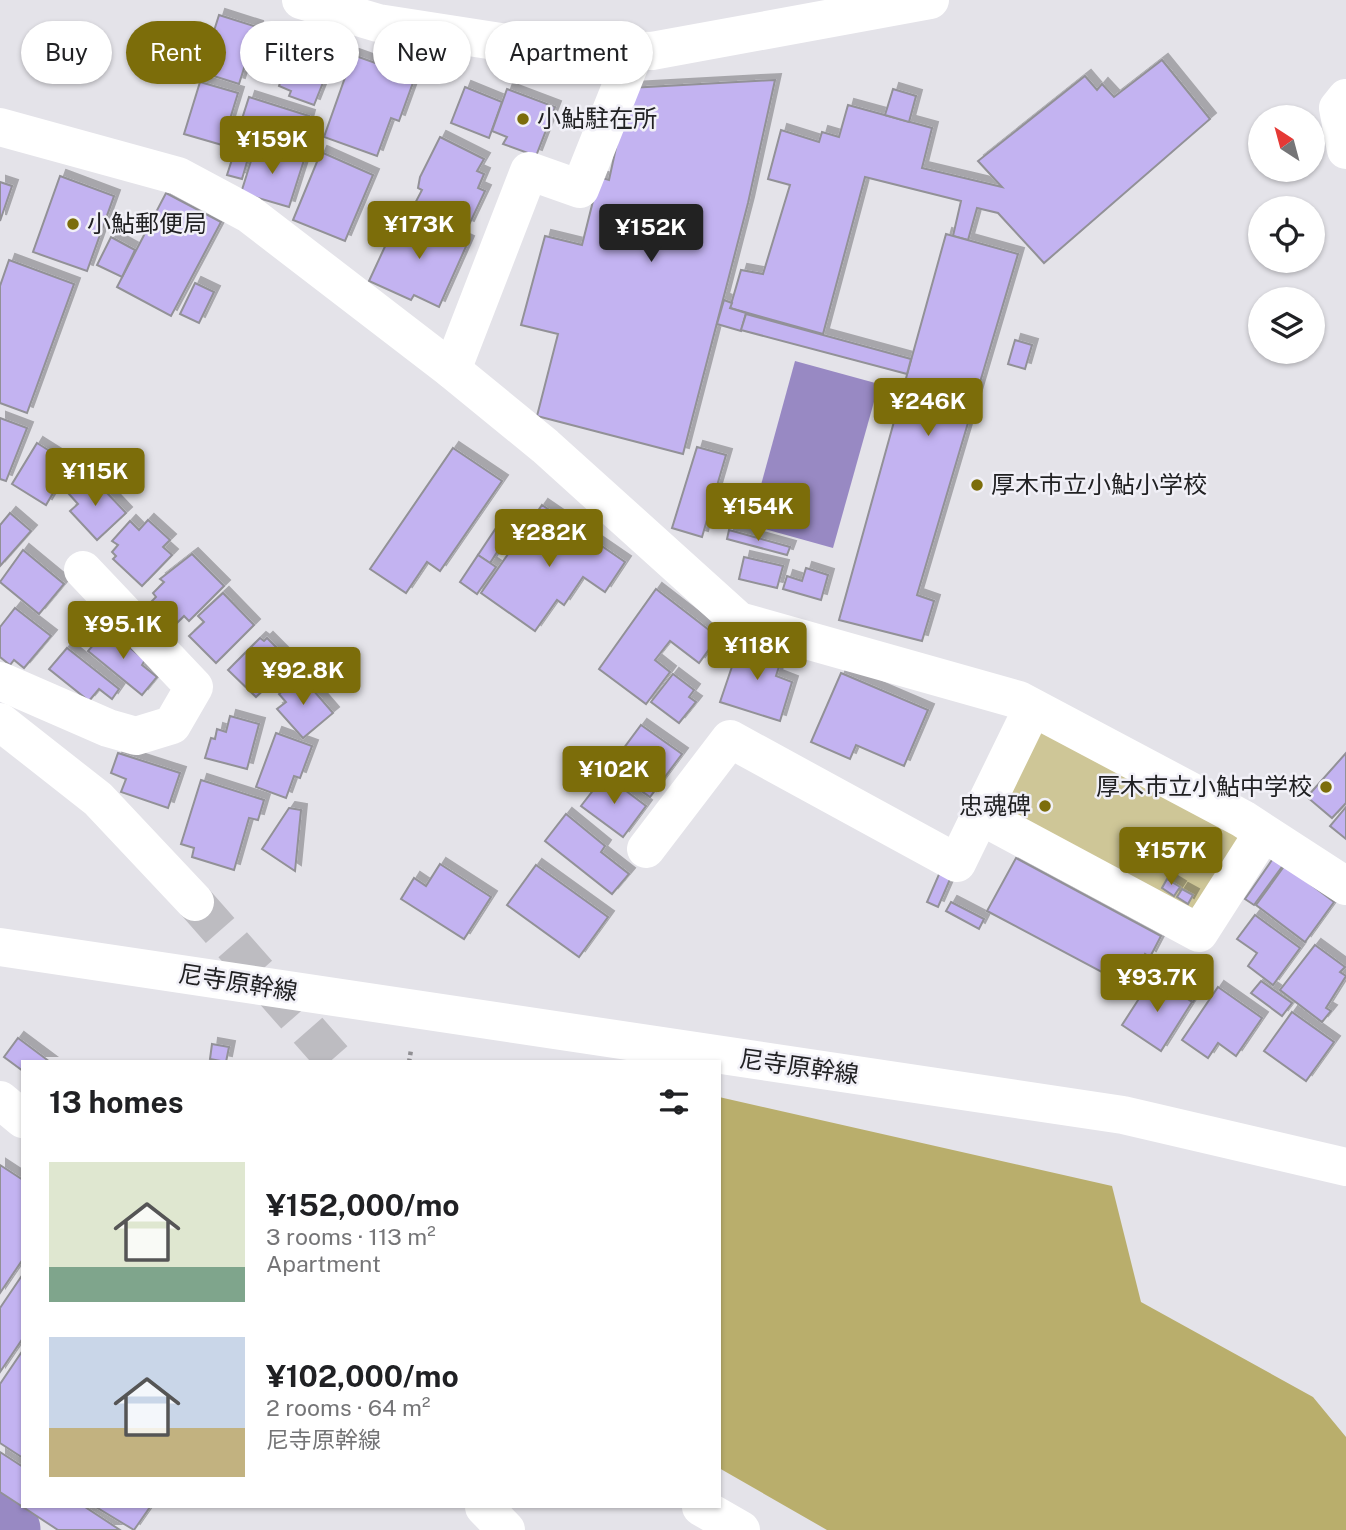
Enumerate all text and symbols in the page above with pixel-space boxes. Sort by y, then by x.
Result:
chip: Buy [21,21,112,84]
chip: Rent [126,21,226,84]
chip: Filters [240,21,359,84]
chip: New [373,21,471,84]
chip: Apartment [485,21,653,84]
place label: 小鮎駐在所 [537,104,657,132]
north arrow [1248,105,1325,182]
map controls [1248,105,1325,364]
marker: 小鮎駐在所 [515,111,531,127]
pin: ¥159K [223,116,321,176]
text: ¥159K [236,125,308,152]
button: locate [1248,196,1325,273]
pin: ¥173K [370,202,468,261]
pin: ¥152K [602,204,700,264]
place label: 小鮎郵便局 [87,209,207,237]
text: ¥173K [384,210,454,237]
text: ¥152K [615,213,687,240]
marker: 小鮎郵便局 [65,216,81,232]
button: layers [1248,287,1325,364]
pin: ¥246K [879,378,977,438]
text: ¥246K [890,387,966,414]
pin: ¥115K [46,448,144,508]
text: ¥115K [62,457,128,484]
place label: 厚木市立小鮎小学校 [991,470,1207,498]
marker: 厚木市立小鮎小学校 [969,477,985,493]
pin: ¥154K [709,484,807,543]
text: ¥154K [722,492,794,519]
pin: ¥282K [500,510,598,569]
text: ¥282K [511,518,587,545]
pin: ¥95.1K [66,602,180,661]
text: ¥95.1K [84,610,162,637]
pin: ¥118K [708,622,806,682]
text: ¥118K [724,631,790,658]
pin: ¥92.8K [246,648,360,707]
text: ¥92.8K [261,656,345,683]
pin: ¥102K [565,746,663,806]
text: ¥102K [579,755,649,782]
place label: 厚木市立小鮎中学校 [1096,772,1312,800]
marker: 厚木市立小鮎中学校 [1318,779,1334,795]
place label: 忠魂碑 [959,791,1031,819]
marker: 忠魂碑 [1037,798,1053,814]
pin: ¥157K [1122,828,1220,887]
text: ¥157K [1135,836,1207,863]
pin: ¥93.7K [1100,954,1214,1014]
street label: 尼寺原幹線 [177,959,300,1005]
text: ¥93.7K [1117,963,1197,990]
street label: 尼寺原幹線 [738,1044,861,1088]
icon: filters [655,1083,693,1121]
text: 13 homes [49,1084,184,1120]
text: ¥152,000/mo [266,1187,460,1223]
icon: home [105,1190,189,1274]
text: 3 rooms · 113 m² [266,1223,436,1250]
text: Apartment [266,1250,381,1277]
text: ¥102,000/mo [266,1358,459,1394]
icon: home [105,1365,189,1449]
text: 2 rooms · 64 m² [266,1394,430,1421]
text: 尼寺原幹線 [266,1426,381,1453]

